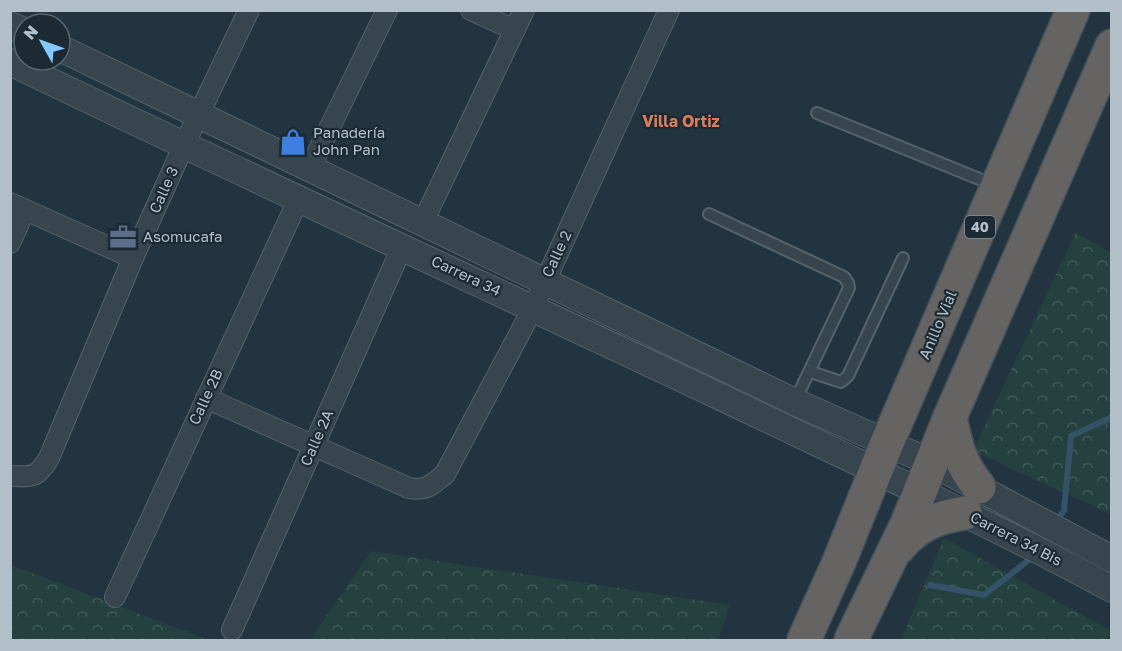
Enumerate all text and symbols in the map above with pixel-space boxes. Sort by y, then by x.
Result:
north arrow [12,12,72,72]
text: N [19,21,42,43]
district label: Villa Ortiz [642,111,720,131]
place label: Panadería John Pan [313,123,385,158]
shop icon: Panadería John Pan [278,127,308,157]
street label: Calle 3 [145,163,181,216]
road number: 40 [965,216,995,238]
office icon: Asomucafa [108,222,138,252]
place label: Asomucafa [143,227,223,245]
street label: Calle 2 [538,227,575,280]
street label: Carrera 34 [429,251,504,299]
street label: Anillo Vial [915,287,960,362]
street label: Calle 2B [184,366,226,427]
street label: Calle 2A [296,407,336,468]
street label: Carrera 34 Bis [968,507,1065,569]

